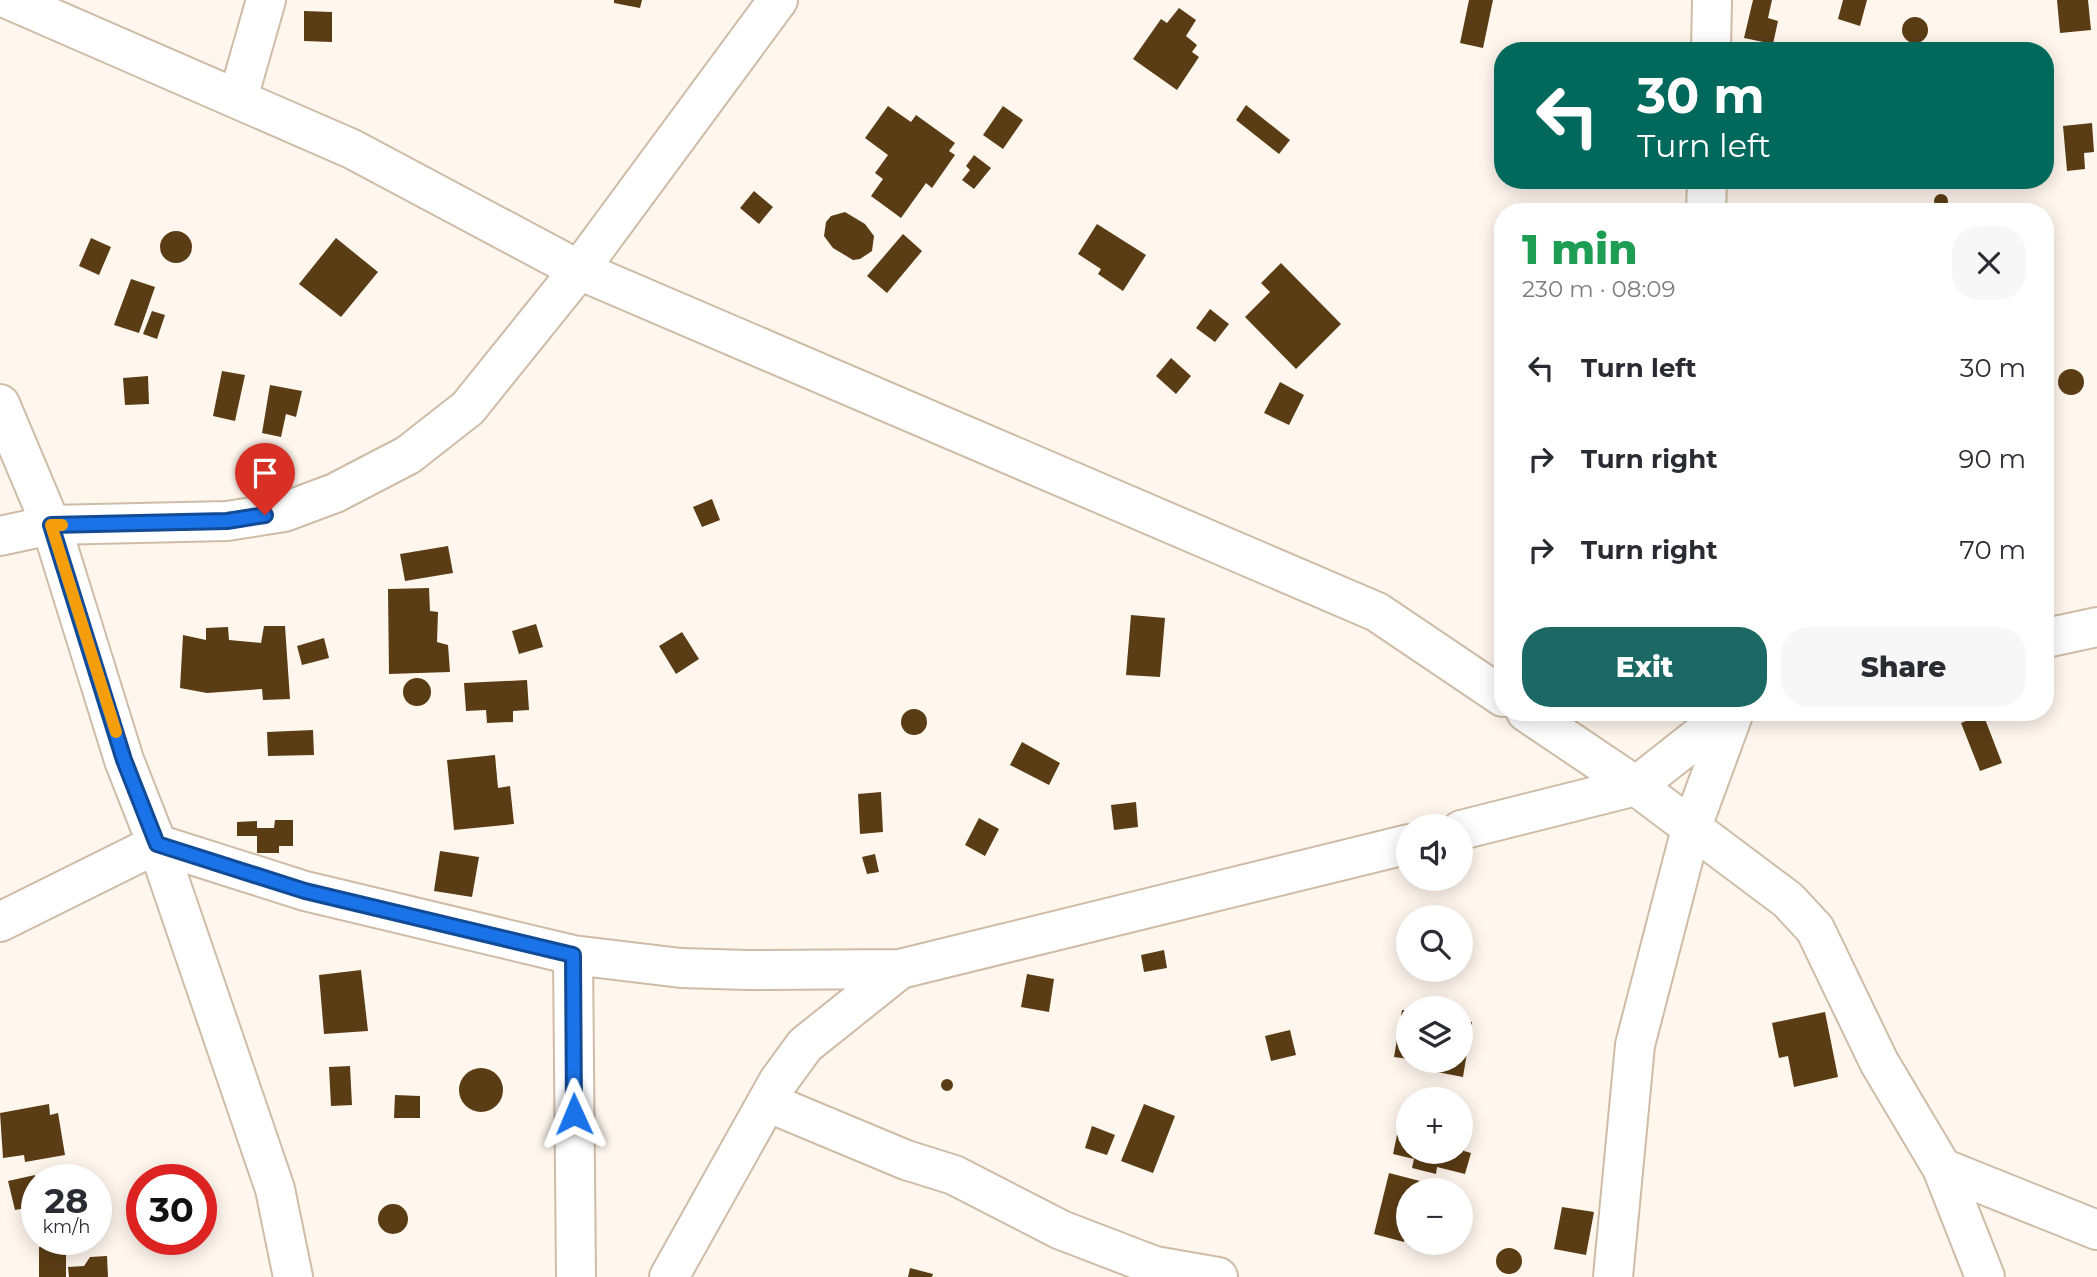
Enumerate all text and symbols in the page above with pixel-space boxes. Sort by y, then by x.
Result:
text: 30 m [1637,66,1765,125]
icon: left [1522,70,1613,161]
text: Turn left [1637,126,1771,165]
text: 1 min [1522,223,1638,275]
button: close [1952,226,2026,300]
text: 230 m · 08:09 [1522,275,1676,303]
icon: left [1522,349,1560,387]
text: Turn left [1581,352,1697,384]
text: 30 m [1960,352,2026,384]
icon: right [1522,440,1560,478]
pin [235,443,295,515]
text: Turn right [1581,443,1717,475]
text: 90 m [1959,443,2026,475]
icon: arrive [246,454,284,492]
icon: right [1522,531,1560,569]
text: Turn right [1581,534,1717,566]
text: 70 m [1960,534,2026,566]
button: Exit [1522,627,1767,707]
button: Share [1781,627,2026,707]
map controls [1396,814,1473,1255]
button: sound [1396,814,1473,891]
button: search [1396,905,1473,982]
button: layers [1396,996,1473,1073]
position arrow [537,1077,611,1151]
button: + [1396,1087,1473,1164]
speed limit sign: 30 [126,1164,217,1255]
button: − [1396,1178,1473,1255]
text: 28 [45,1179,88,1222]
text: km/h [42,1216,91,1238]

